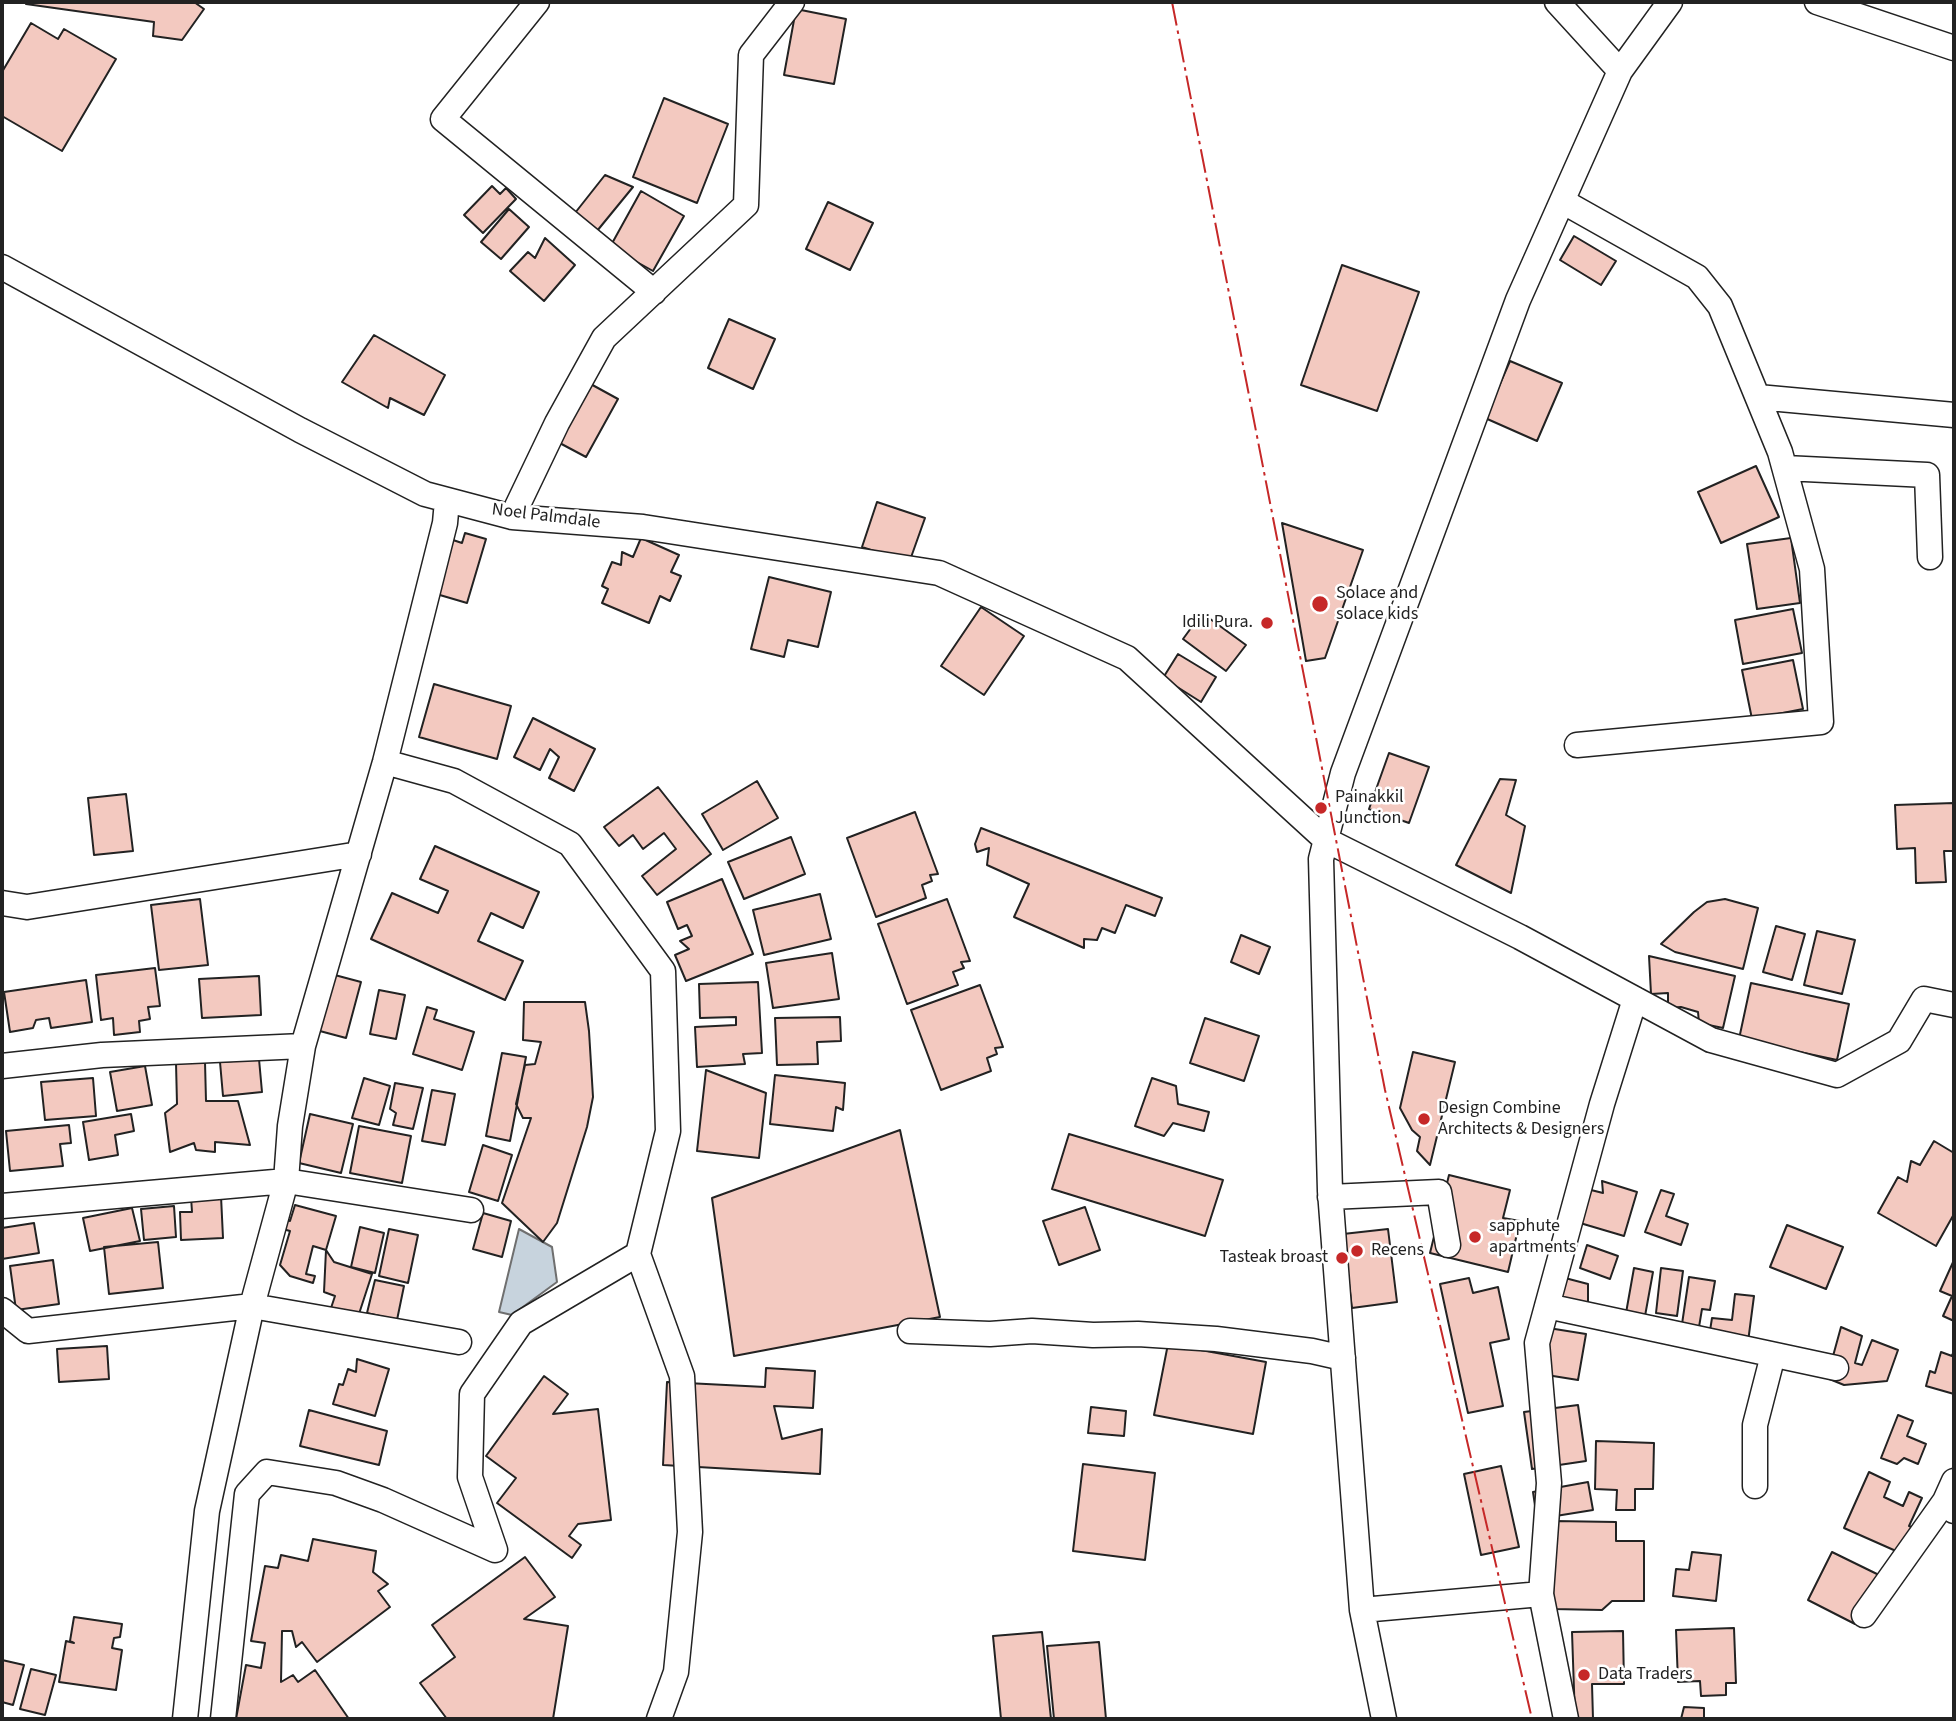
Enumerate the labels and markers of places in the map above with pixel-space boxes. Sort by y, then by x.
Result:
place label: Solace and solace kids [1336,583,1418,626]
marker: Solace and solace kids [1310,594,1330,614]
place label: Idili Pura. [1182,612,1253,634]
marker: Idili Pura. [1259,615,1275,631]
place label: Painakkil Junction [1335,787,1404,830]
marker: Painakkil Junction [1313,800,1329,816]
place label: Design Combine Architects & Designers [1438,1098,1604,1140]
marker: Design Combine Architects & Designers [1416,1111,1432,1127]
place label: sapphute apartments [1489,1216,1576,1258]
marker: sapphute apartments [1467,1229,1483,1245]
place label: Recens [1371,1240,1424,1262]
marker: Recens [1349,1243,1365,1259]
place label: Tasteak broast [1219,1247,1328,1269]
marker: Tasteak broast [1334,1250,1350,1266]
place label: Data Traders [1598,1664,1693,1686]
marker: Data Traders [1576,1667,1592,1683]

